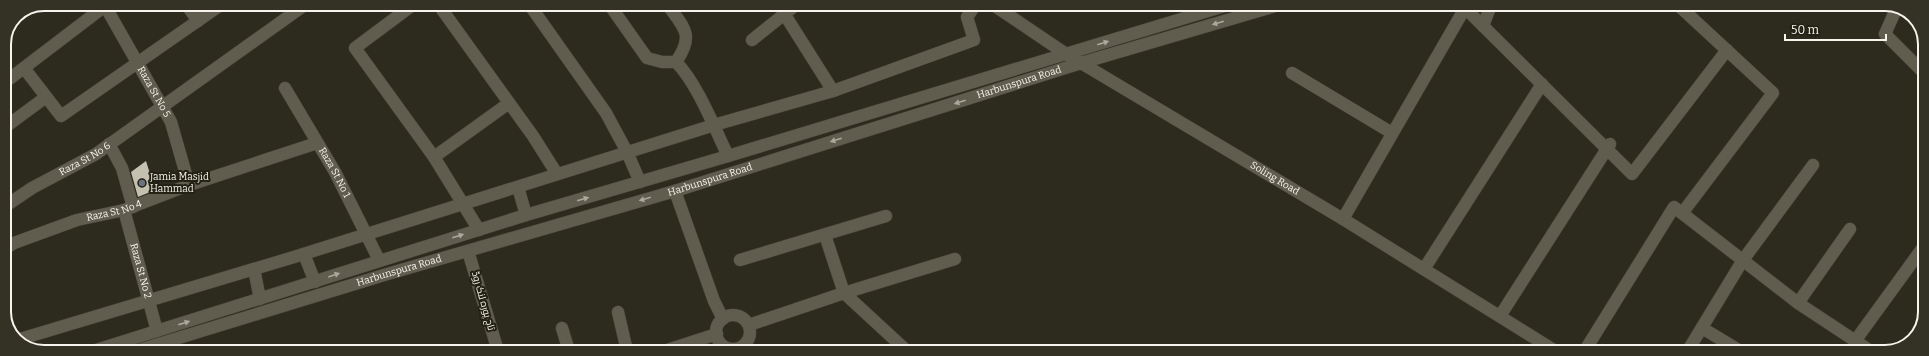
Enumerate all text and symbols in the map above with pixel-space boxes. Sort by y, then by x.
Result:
scale bar [1785,16,1886,42]
one-way arrow [1212,20,1224,26]
text: 50 m [1791,23,1820,37]
one-way arrow [1097,40,1109,46]
street label: Raza St No 5 [135,64,173,119]
street label: Harbunspura Road [975,64,1063,101]
one-way arrow [953,99,965,105]
one-way arrow [829,137,841,143]
street label: Raza St No 6 [57,140,113,178]
street label: Raza St No 1 [316,145,353,200]
street label: Soling Road [1248,159,1302,198]
street label: Harbunspura Road [666,161,754,199]
place label: Jamia Masjid Hammad [149,171,209,195]
marker: Jamia Masjid Hammad [137,178,147,188]
one-way arrow [577,196,589,202]
one-way arrow [638,196,650,202]
street label: Raza St No 4 [85,198,144,224]
one-way arrow [452,233,464,239]
street label: Raza St No 2 [127,242,154,300]
street label: Harbunspura Road [355,253,443,289]
street label: تاج پورہ لنک روڈ [469,270,497,332]
one-way arrow [329,272,341,278]
one-way arrow [178,320,190,326]

